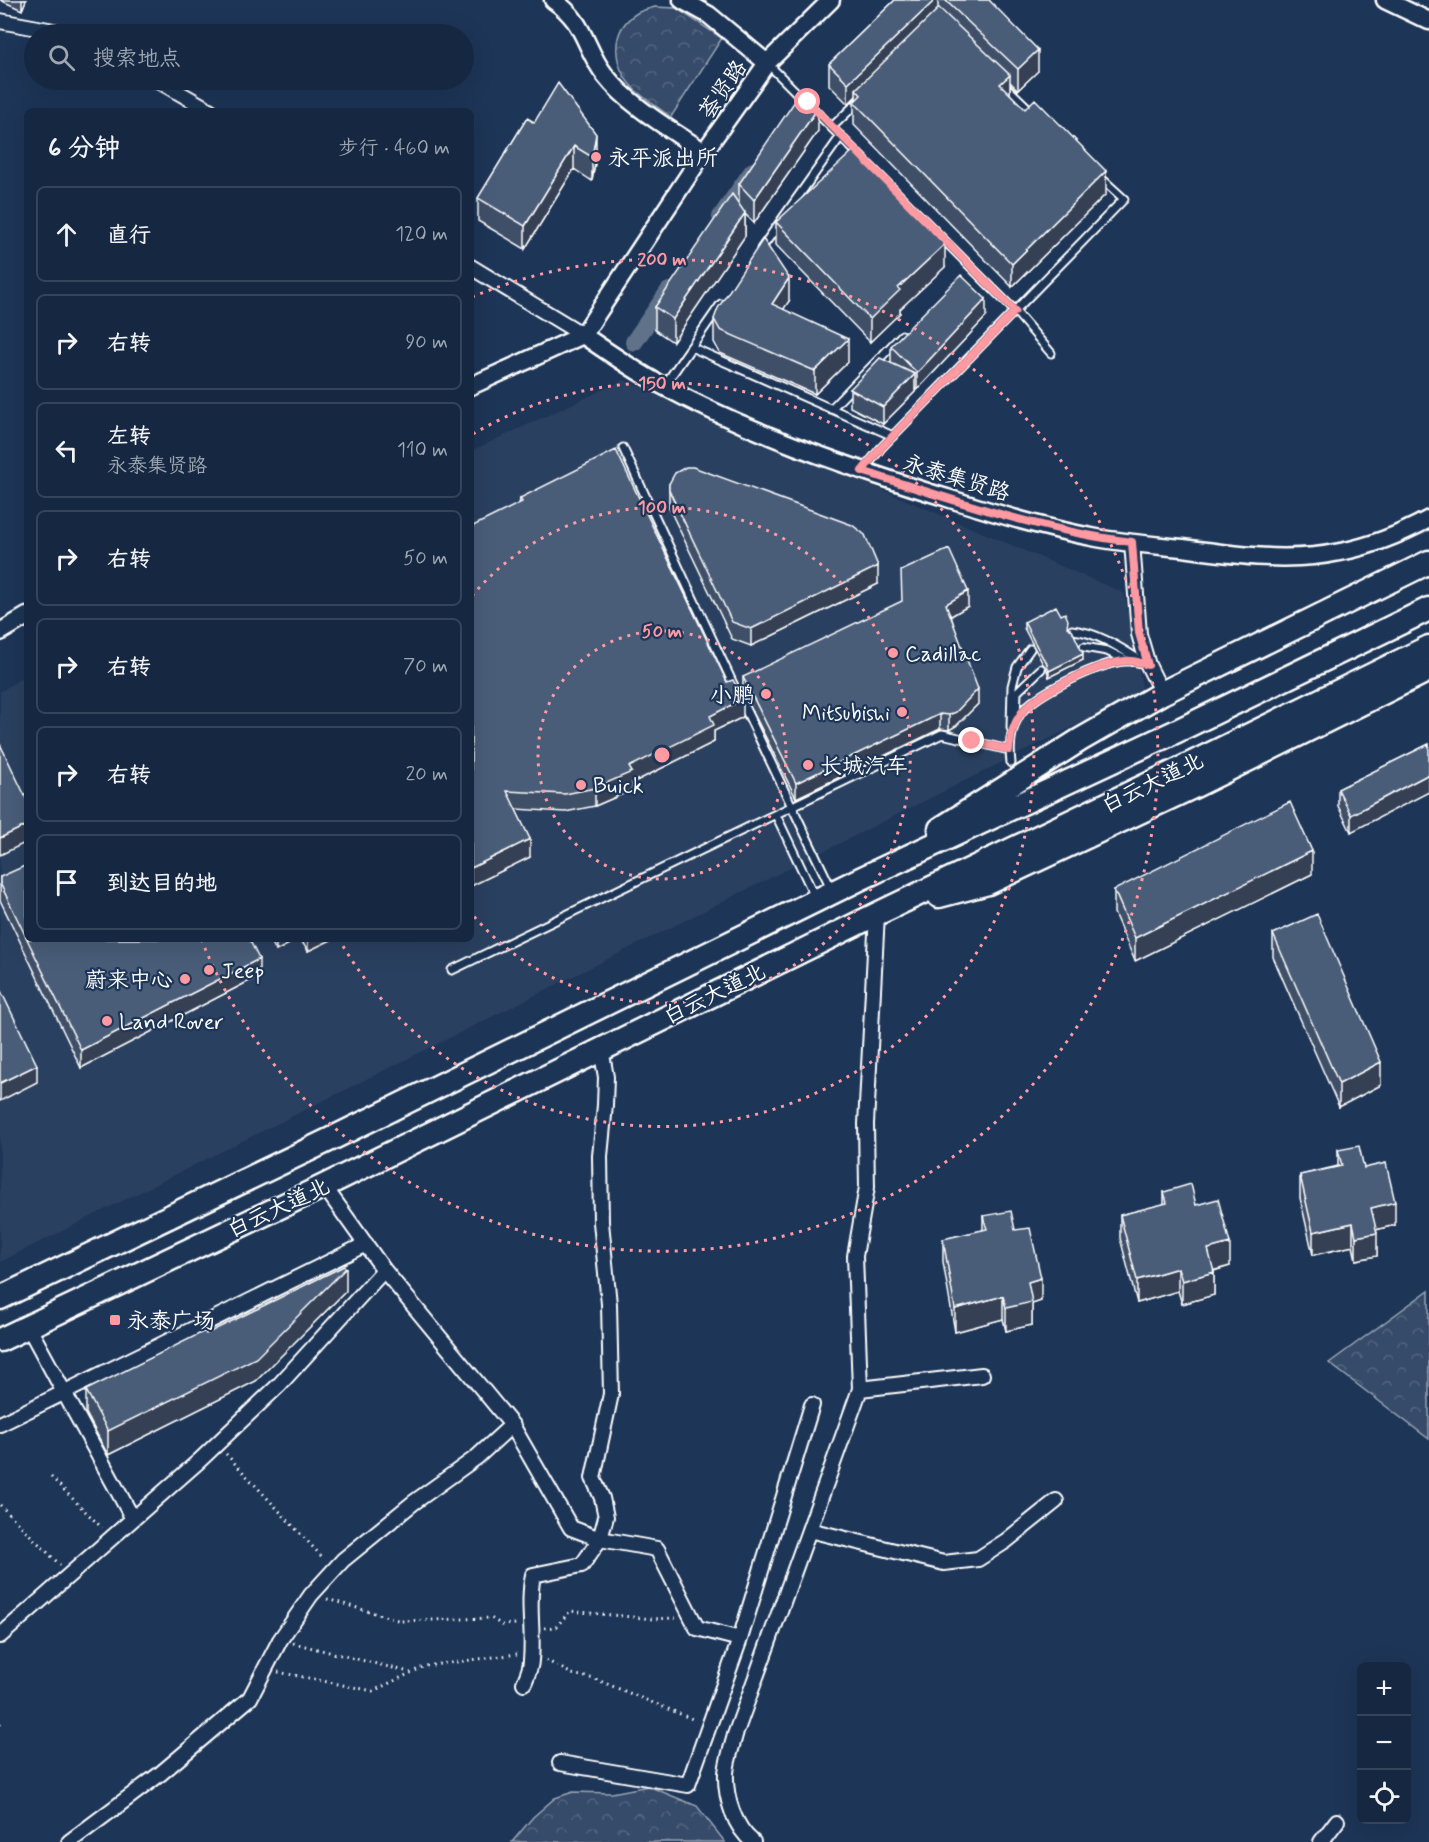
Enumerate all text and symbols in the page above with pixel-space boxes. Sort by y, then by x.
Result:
search box [24,24,474,90]
icon: search [45,41,78,74]
text: 搜索地点 [93,45,181,73]
street label: 荟贤路 [693,55,754,125]
route start [794,88,820,114]
text: 6 分钟 [48,132,120,166]
text: 步行 · 460 m [339,135,450,162]
place label: 永平派出所 [608,145,718,173]
marker: 永平派出所 [589,150,603,164]
icon: ahead [50,218,83,251]
text: 120 m [395,221,448,248]
text: 直行 [107,222,151,250]
text: 200 m [637,248,687,272]
icon: right [50,326,83,359]
text: 90 m [405,329,448,356]
text: 右转 [107,330,151,358]
text: 150 m [638,372,686,396]
text: 左转 [107,423,151,451]
icon: left [50,434,83,467]
text: 110 m [397,437,448,464]
street label: 永泰集贤路 [900,449,1013,508]
text: 永泰集贤路 [107,453,207,480]
text: 100 m [638,496,686,520]
icon: right [50,542,83,575]
text: 50 m [403,545,448,572]
text: 右转 [107,546,151,574]
text: 50 m [642,620,682,644]
place label: Cadillac [905,641,981,669]
marker: Cadillac [886,646,900,660]
icon: right [50,650,83,683]
text: 70 m [403,653,448,680]
text: 右转 [107,654,151,682]
place label: 小鹏 [710,682,754,710]
marker: 小鹏 [759,687,773,701]
place label: Mitsubishi [802,700,890,728]
marker: Mitsubishi [895,705,909,719]
route end [958,727,984,753]
centre of rings [652,745,672,765]
street label: 白云大道北 [1097,747,1208,820]
place label: 长城汽车 [820,753,908,781]
icon: right [50,758,83,791]
marker: 长城汽车 [801,758,815,772]
text: 20 m [405,761,448,788]
text: 右转 [107,762,151,790]
place label: Buick [593,773,644,801]
marker: Buick [574,778,588,792]
icon: arrive [50,866,83,899]
text: 到达目的地 [107,870,217,898]
place label: Jeep [221,958,264,986]
street label: 白云大道北 [659,958,770,1031]
marker: Jeep [202,963,216,977]
place label: 蔚来中心 [85,967,173,995]
marker: 蔚来中心 [178,972,192,986]
place label: Land Rover [119,1009,224,1037]
marker: Land Rover [100,1014,114,1028]
street label: 白云大道北 [223,1173,335,1245]
place label: 永泰广场 [127,1308,215,1336]
marker: 永泰广场 [108,1313,122,1327]
map controls [1357,1662,1411,1824]
button: + [1357,1662,1411,1716]
button: − [1357,1716,1411,1770]
button: locate [1357,1770,1411,1824]

